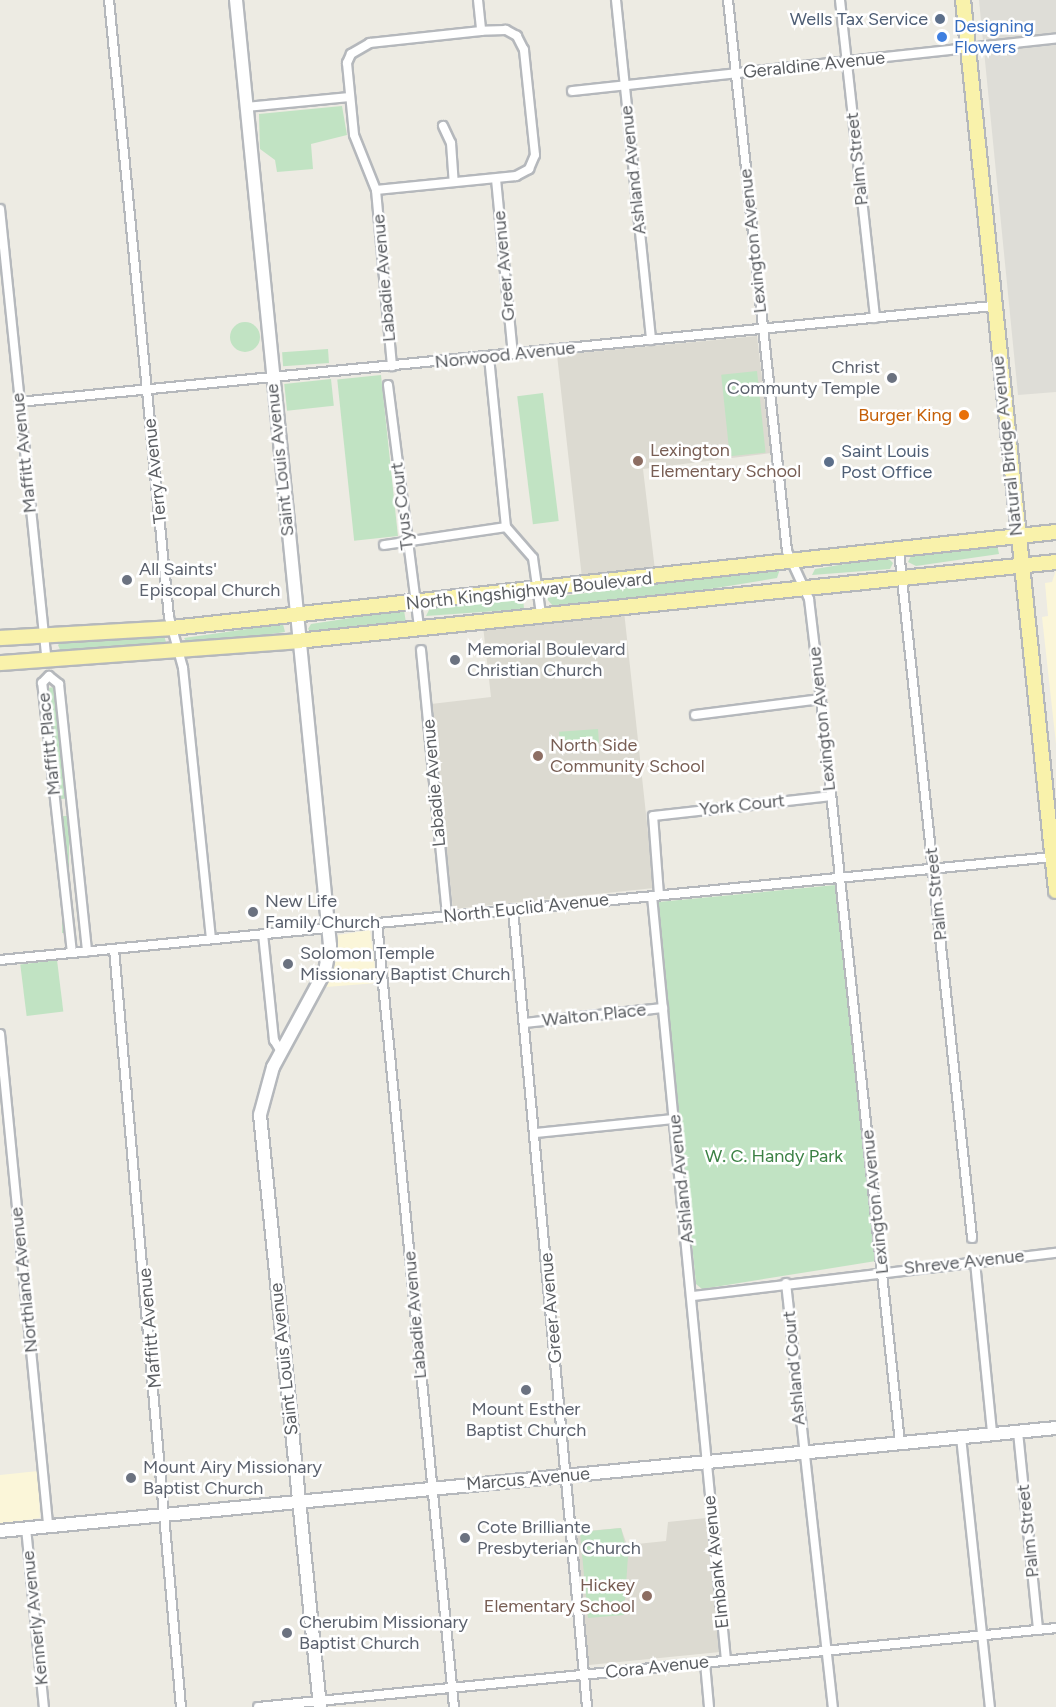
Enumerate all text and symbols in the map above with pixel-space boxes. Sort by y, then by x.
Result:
place label: Wells Tax Service [790,8,928,30]
marker: Wells Tax Service [933,12,947,26]
place label: Designing Flowers [954,16,1034,58]
marker: Designing Flowers [935,30,949,44]
street label: Geraldine Avenue [742,47,886,83]
street label: Ashland Avenue [615,104,651,236]
street label: Palm Street [841,111,873,207]
street label: Lexington Avenue [735,168,771,314]
street label: Greer Avenue [488,210,520,322]
street label: Labadie Avenue [368,213,400,343]
street label: Norwood Avenue [434,337,576,373]
street label: Natural Bridge Avenue [987,355,1027,537]
place label: Christ Communty Temple [727,357,880,400]
marker: Christ Communty Temple [885,371,899,385]
street label: Saint Louis Avenue [261,383,299,537]
street label: Maffitt Avenue [7,392,41,514]
place label: Burger King [858,404,952,426]
marker: Burger King [957,408,971,422]
street label: Terry Avenue [139,417,171,525]
place label: Lexington Elementary School [650,440,801,482]
place label: Saint Louis Post Office [841,441,932,484]
marker: Lexington Elementary School [631,454,645,468]
marker: Saint Louis Post Office [822,455,836,469]
street label: Tyus Court [386,461,418,551]
place label: All Saints' Episcopal Church [139,559,280,602]
street label: North Kingshighway Boulevard [405,567,653,615]
marker: All Saints' Episcopal Church [120,573,134,587]
place label: Memorial Boulevard Christian Church [467,639,626,682]
street label: Lexington Avenue [804,646,840,792]
marker: Memorial Boulevard Christian Church [448,653,462,667]
street label: Maffitt Place [33,692,65,796]
street label: Labadie Avenue [418,718,450,848]
place label: North Side Community School [550,735,705,777]
marker: North Side Community School [531,749,545,763]
street label: York Court [698,790,786,820]
street label: Palm Street [920,846,952,942]
street label: North Euclid Avenue [442,889,610,927]
place label: New Life Family Church [265,891,380,934]
marker: New Life Family Church [246,905,260,919]
place label: Solomon Temple Missionary Baptist Church [300,943,510,986]
marker: Solomon Temple Missionary Baptist Church [281,957,295,971]
street label: Walton Place [541,999,647,1031]
street label: Ashland Avenue [663,1113,699,1245]
street label: Lexington Avenue [857,1129,893,1275]
park label: W. C. Handy Park [705,1145,843,1167]
street label: Northland Avenue [6,1206,42,1354]
street label: Shreve Avenue [903,1245,1025,1279]
street label: Labadie Avenue [399,1250,431,1380]
street label: Greer Avenue [535,1252,567,1364]
street label: Maffitt Avenue [134,1267,166,1389]
street label: Saint Louis Avenue [265,1282,303,1436]
street label: Ashland Court [778,1310,810,1426]
marker: Mount Esther Baptist Church [519,1383,533,1397]
place label: Mount Esther Baptist Church [466,1399,586,1442]
place label: Mount Airy Missionary Baptist Church [143,1457,322,1500]
street label: Marcus Avenue [465,1463,591,1495]
marker: Mount Airy Missionary Baptist Church [124,1471,138,1485]
street label: Palm Street [1012,1483,1044,1579]
street label: Elmbank Avenue [698,1494,734,1630]
place label: Cote Brilliante Presbyterian Church [477,1517,641,1559]
marker: Cote Brilliante Presbyterian Church [458,1531,472,1545]
street label: Kennerly Avenue [17,1550,53,1686]
place label: Hickey Elementary School [484,1575,635,1618]
marker: Hickey Elementary School [640,1589,654,1603]
place label: Cherubim Missionary Baptist Church [299,1612,468,1654]
marker: Cherubim Missionary Baptist Church [280,1626,294,1640]
street label: Cora Avenue [604,1651,710,1683]

